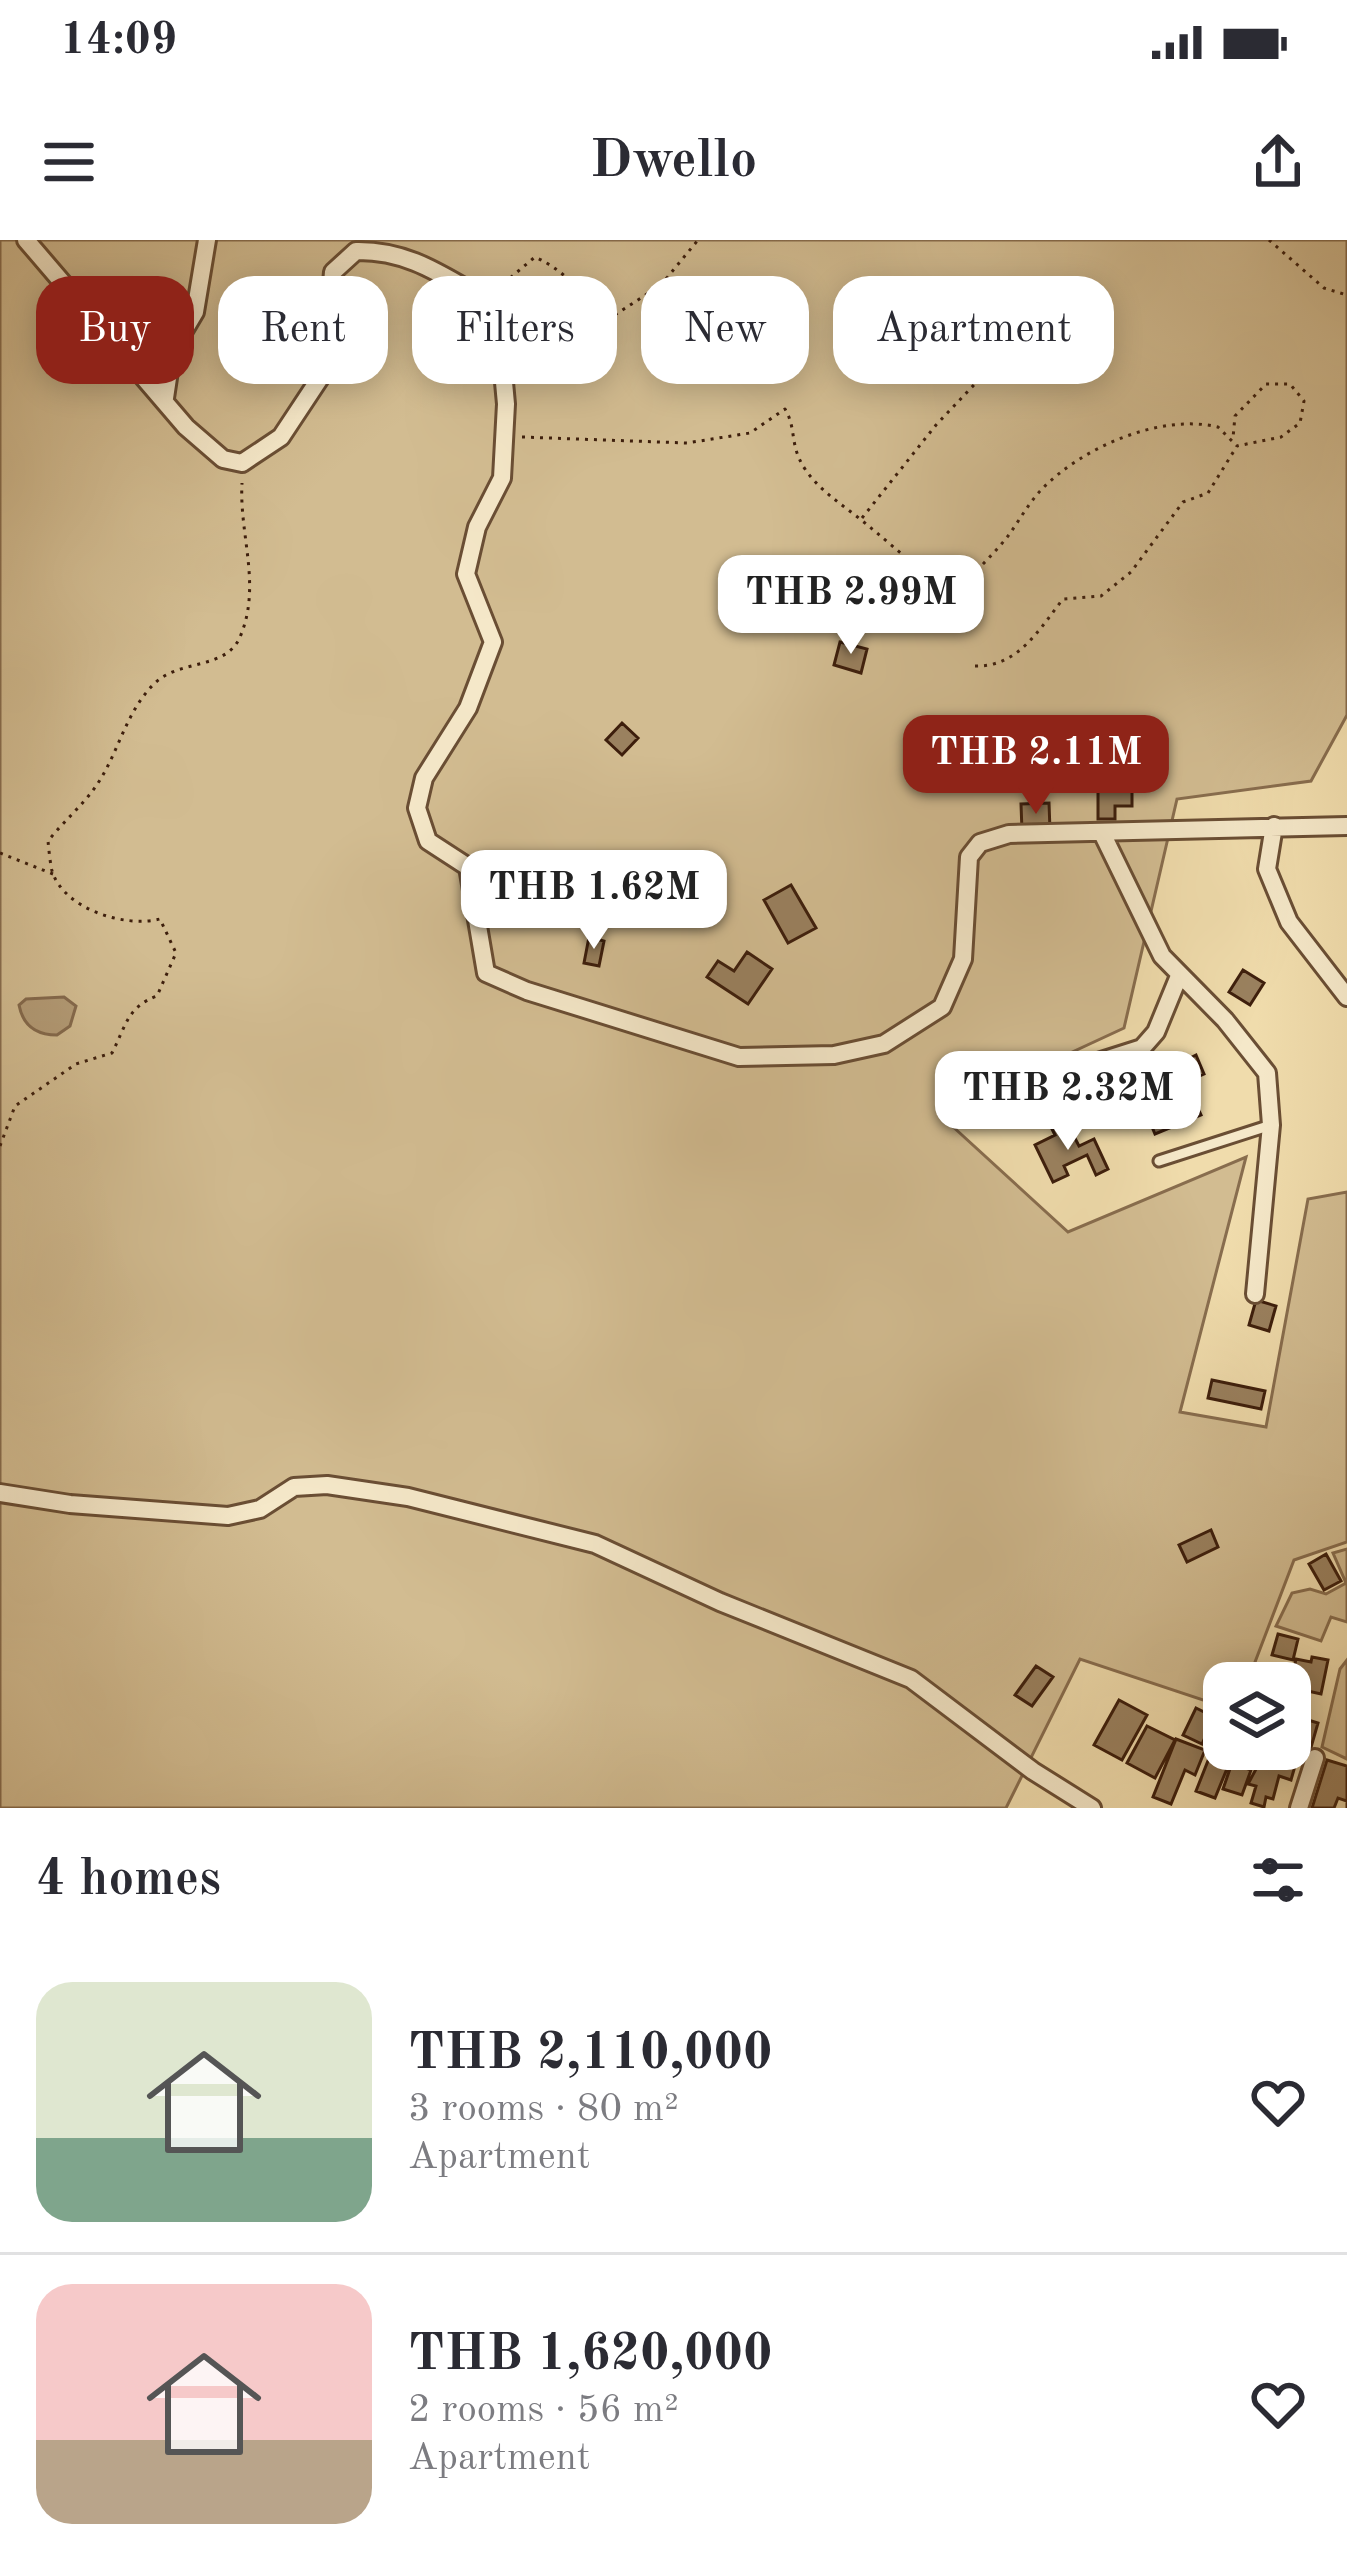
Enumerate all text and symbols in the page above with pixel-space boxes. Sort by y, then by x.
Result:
text: 14:09 [60,19,177,64]
icon: menu [36,129,102,195]
icon: share [1245,129,1311,195]
text: Dwello [590,135,757,189]
chip: Buy [36,276,194,384]
chip: Rent [218,276,388,384]
chip: Filters [412,276,617,384]
chip: New [641,276,809,384]
chip: Apartment [833,276,1114,384]
pin: THB 2.99M [714,555,988,657]
text: THB 2.99M [745,574,957,613]
pin: THB 2.11M [899,715,1173,817]
text: THB 2.11M [930,734,1142,773]
pin: THB 1.62M [457,850,731,952]
text: THB 1.62M [488,869,700,908]
pin: THB 2.32M [931,1051,1205,1153]
text: THB 2.32M [962,1070,1174,1109]
map controls [1203,1662,1311,1770]
button: layers [1203,1662,1311,1770]
icon: filters [1245,1847,1311,1913]
text: 4 homes [36,1855,221,1906]
text: THB 2,110,000 [408,2029,773,2080]
icon: home [132,2030,276,2174]
icon: heart [1245,2069,1311,2135]
text: 3 rooms · 80 m² [408,2090,679,2129]
text: Apartment [408,2138,591,2177]
text: THB 1,620,000 [408,2330,773,2381]
icon: home [132,2332,276,2476]
icon: heart [1245,2371,1311,2437]
text: 2 rooms · 56 m² [408,2391,679,2430]
text: Apartment [408,2439,591,2478]

